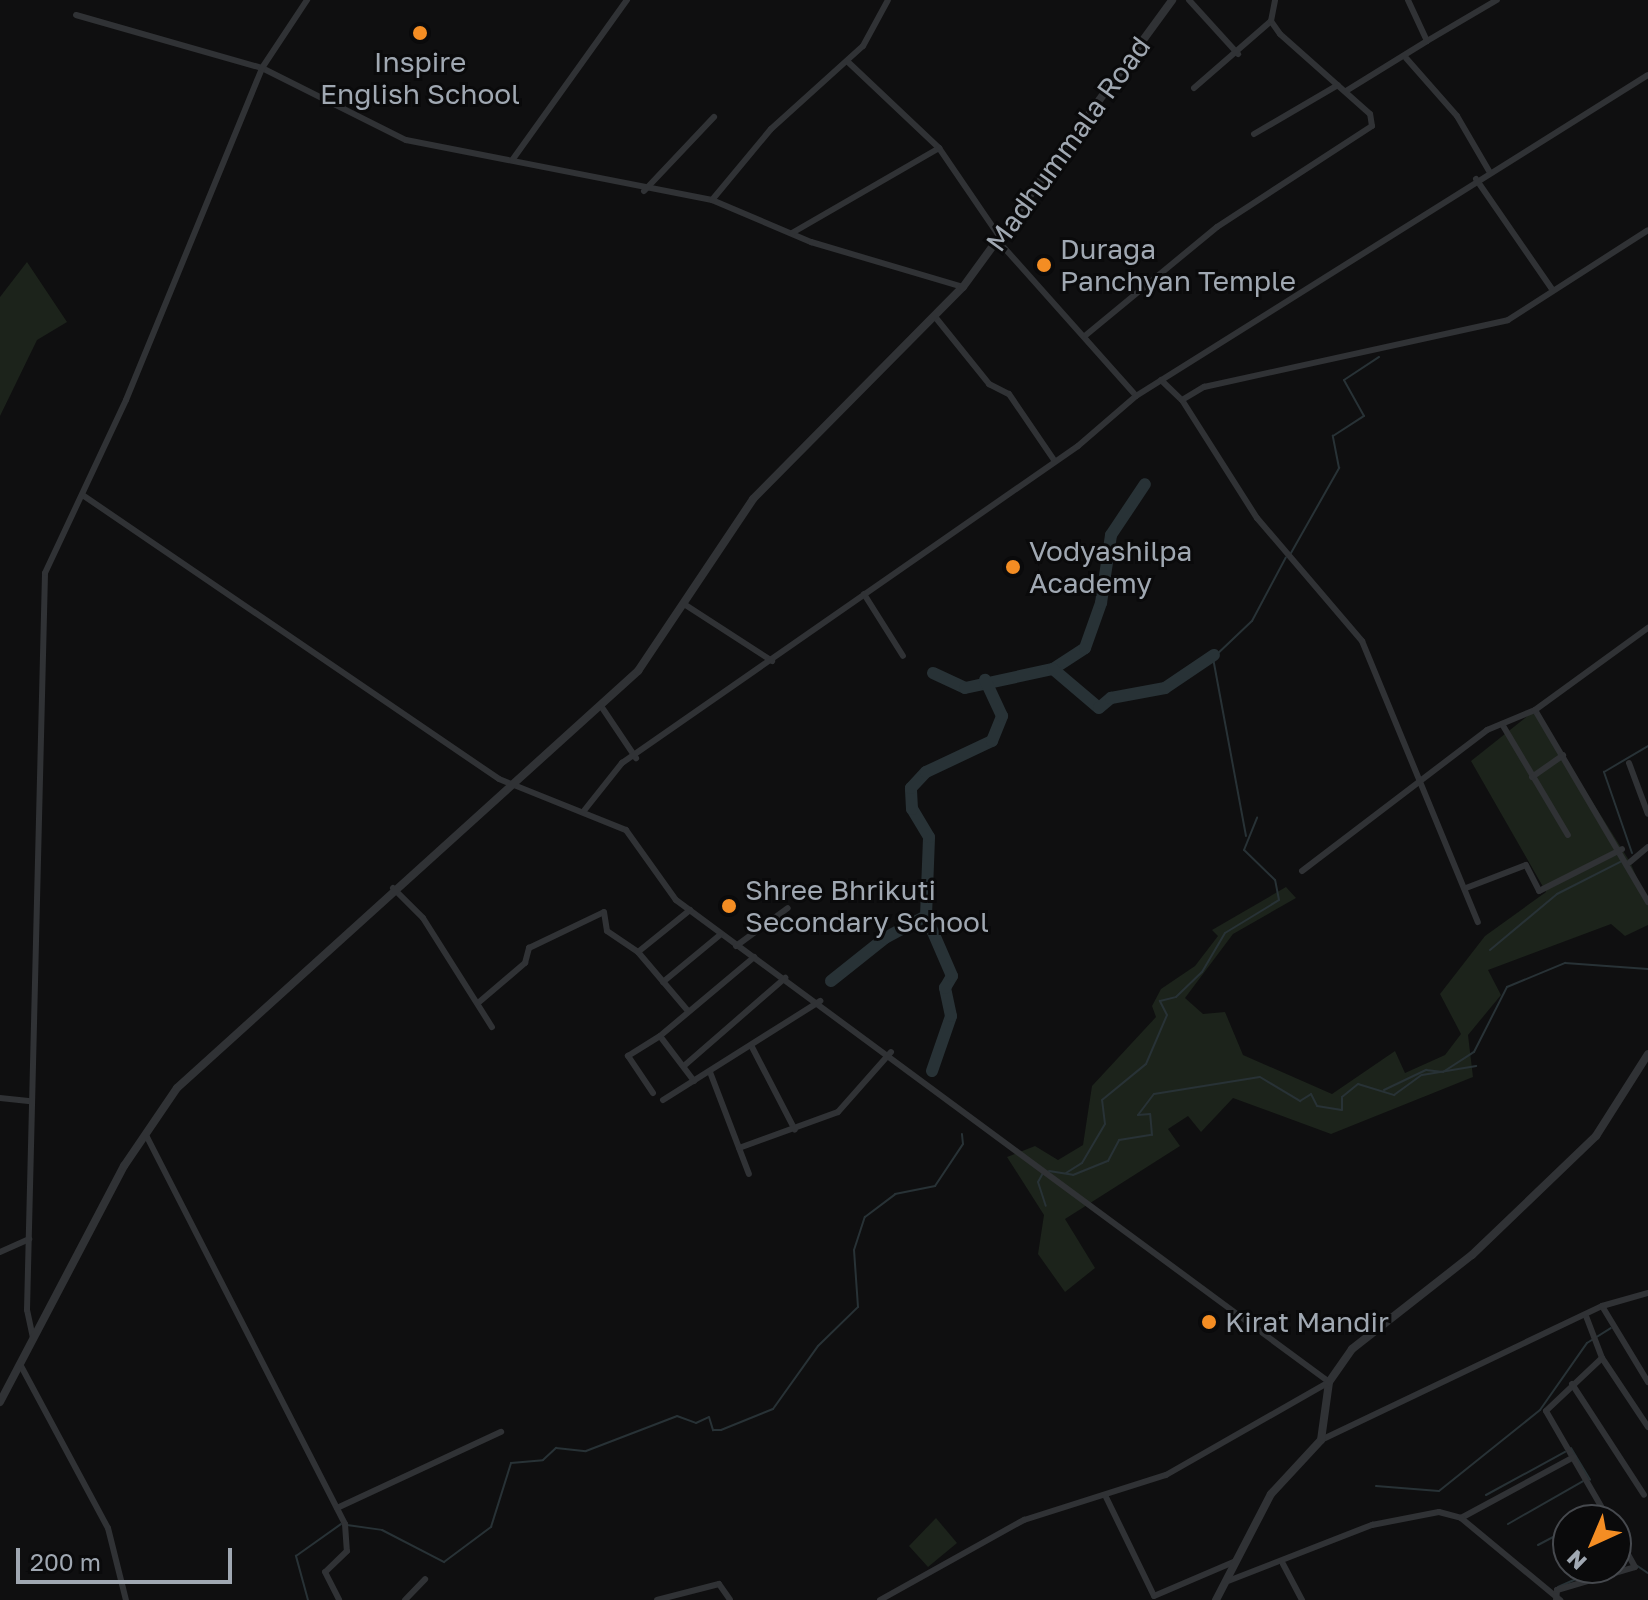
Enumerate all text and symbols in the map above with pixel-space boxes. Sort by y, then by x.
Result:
marker: Inspire English School [411,24,429,42]
street label: Madhummala Road [979,30,1157,258]
place label: Inspire English School [320,45,520,111]
place label: Duraga Panchyan Temple [1060,232,1296,298]
marker: Duraga Panchyan Temple [1035,256,1053,274]
place label: Vodyashilpa Academy [1029,534,1192,600]
marker: Vodyashilpa Academy [1004,558,1022,576]
place label: Shree Bhrikuti Secondary School [745,873,989,939]
marker: Shree Bhrikuti Secondary School [720,897,738,915]
place label: Kirat Mandir [1225,1305,1389,1339]
marker: Kirat Mandir [1200,1313,1218,1331]
north arrow [1552,1504,1632,1584]
scale bar [20,1532,236,1582]
text: N [1561,1545,1592,1576]
text: 200 m [30,1547,101,1576]

